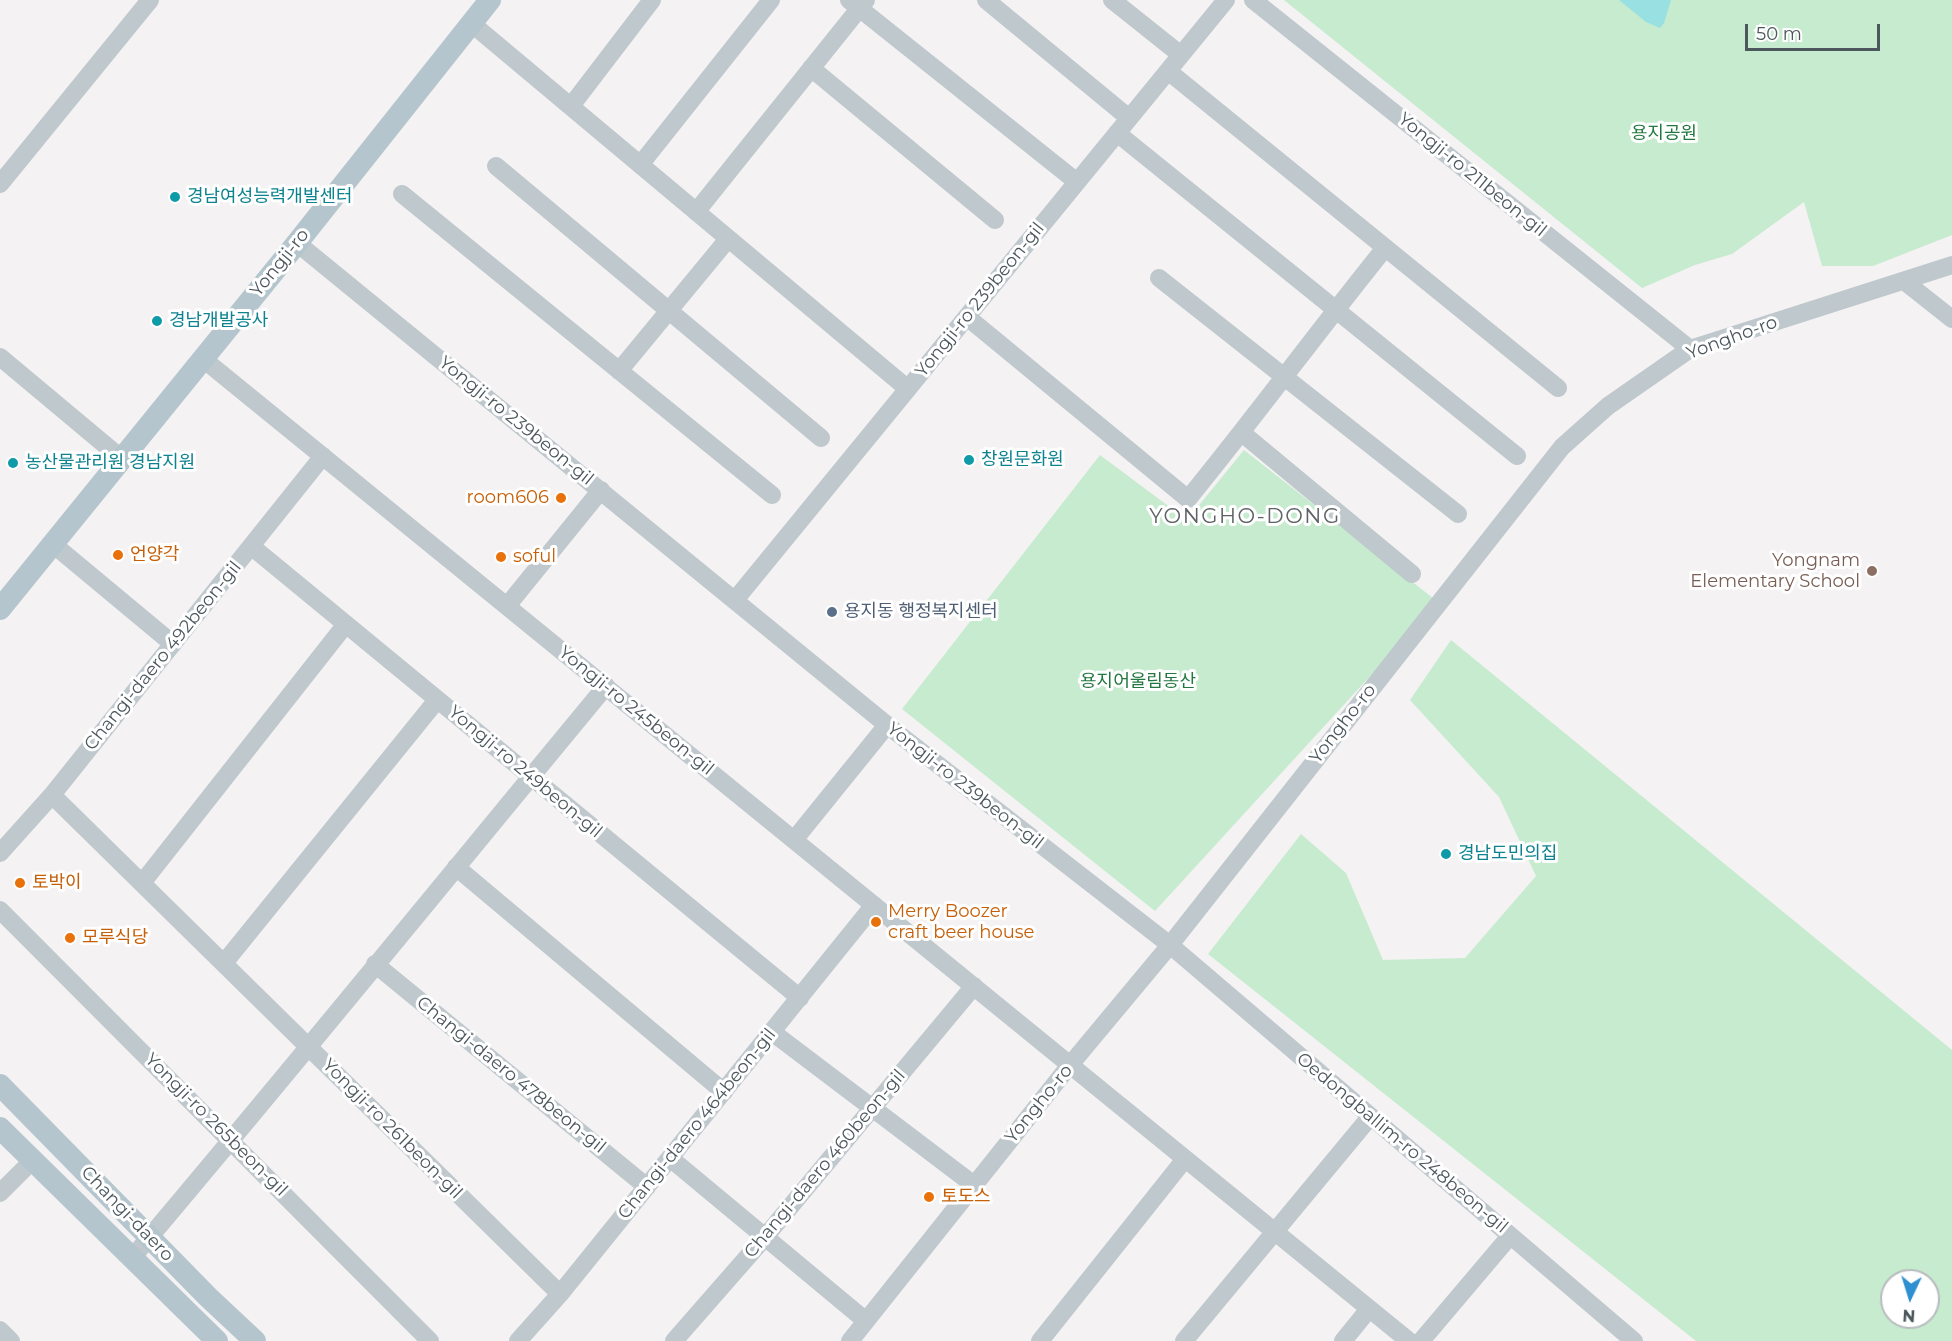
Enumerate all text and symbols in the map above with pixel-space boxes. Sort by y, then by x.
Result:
scale bar [1748,12,1883,50]
text: 50 m [1756,23,1802,45]
street label: Yongji-ro 211beon-gil [1393,109,1551,241]
park label: 용지공원 [1631,123,1697,145]
place label: 경남여성능력개발센터 [187,186,353,208]
marker: 경남여성능력개발센터 [168,190,182,204]
street label: Yongji-ro 239beon-gil [911,218,1049,382]
street label: Yongji-ro [246,225,314,301]
place label: 경남개발공사 [169,310,268,332]
street label: Yongho-ro [1684,312,1780,364]
marker: 경남개발공사 [150,314,164,328]
street label: Yongji-ro 239beon-gil [434,352,598,490]
place label: 창원문화원 [981,449,1064,471]
place label: 농산물관리원 경남지원 [25,452,195,474]
marker: 창원문화원 [962,453,976,467]
marker: 농산물관리원 경남지원 [6,456,20,470]
place label: room606 [467,487,549,509]
marker: room606 [554,491,568,505]
district label: YONGHO-DONG [1149,504,1341,530]
place label: 언양각 [130,544,180,566]
place label: soful [513,546,556,568]
marker: 언양각 [111,548,125,562]
marker: soful [494,550,508,564]
place label: Yongnam Elementary School [1690,550,1860,592]
street label: Changi-daero 492beon-gil [80,557,246,755]
marker: Yongnam Elementary School [1865,564,1879,578]
place label: 용지동 행정복지센터 [844,601,998,623]
marker: 용지동 행정복지센터 [825,605,839,619]
street label: Yongji-ro 245beon-gil [554,642,718,780]
park label: 용지어울림동산 [1080,671,1196,693]
street label: Yongho-ro [1305,680,1381,768]
street label: Yongji-ro 249beon-gil [444,701,606,843]
street label: Yongji-ro 239beon-gil [882,718,1048,854]
place label: 경남도민의집 [1458,843,1557,865]
marker: 경남도민의집 [1439,847,1453,861]
place label: 토박이 [32,872,82,894]
marker: 토박이 [13,876,27,890]
place label: Merry Boozer craft beer house [888,901,1034,944]
marker: Merry Boozer craft beer house [869,915,883,929]
place label: 모루식당 [82,927,148,949]
marker: 모루식당 [63,931,77,945]
street label: Changi-daero 478beon-gil [412,992,610,1158]
street label: Changi-daero 464beon-gil [613,1024,781,1224]
street label: Oedongballim-ro 248beon-gil [1292,1048,1512,1238]
street label: Yongji-ro 265beon-gil [140,1049,292,1201]
street label: Yongji-ro 261beon-gil [318,1055,466,1203]
street label: Yongho-ro [1001,1060,1077,1148]
street label: Changi-daero 460beon-gil [740,1066,910,1262]
street label: Changi-daero [76,1162,178,1266]
place label: 토도스 [941,1186,991,1208]
marker: 토도스 [922,1190,936,1204]
north arrow [1880,1269,1940,1329]
text: N [1902,1306,1916,1325]

